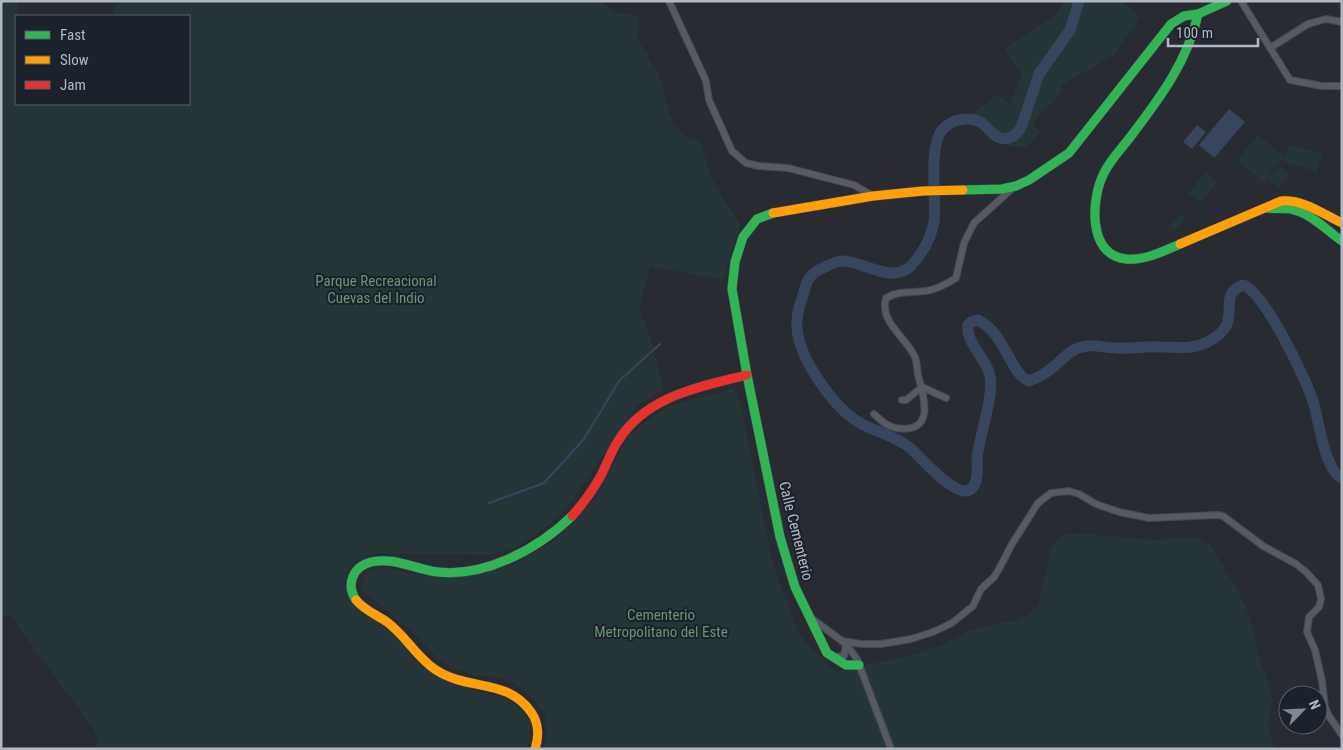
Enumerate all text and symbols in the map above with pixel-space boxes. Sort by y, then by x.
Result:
legend [15,15,190,105]
scale bar [1168,15,1258,47]
text: 100 m [1176,24,1213,42]
text: Fast [60,26,85,44]
text: Slow [60,51,89,69]
text: Jam [60,76,86,94]
park label: Parque Recreacional Cuevas del Indio [315,272,437,307]
street label: Calle Cementerio [775,480,817,582]
park label: Cementerio Metropolitano del Este [594,606,728,641]
north arrow [1278,685,1328,735]
text: N [1306,698,1324,712]

